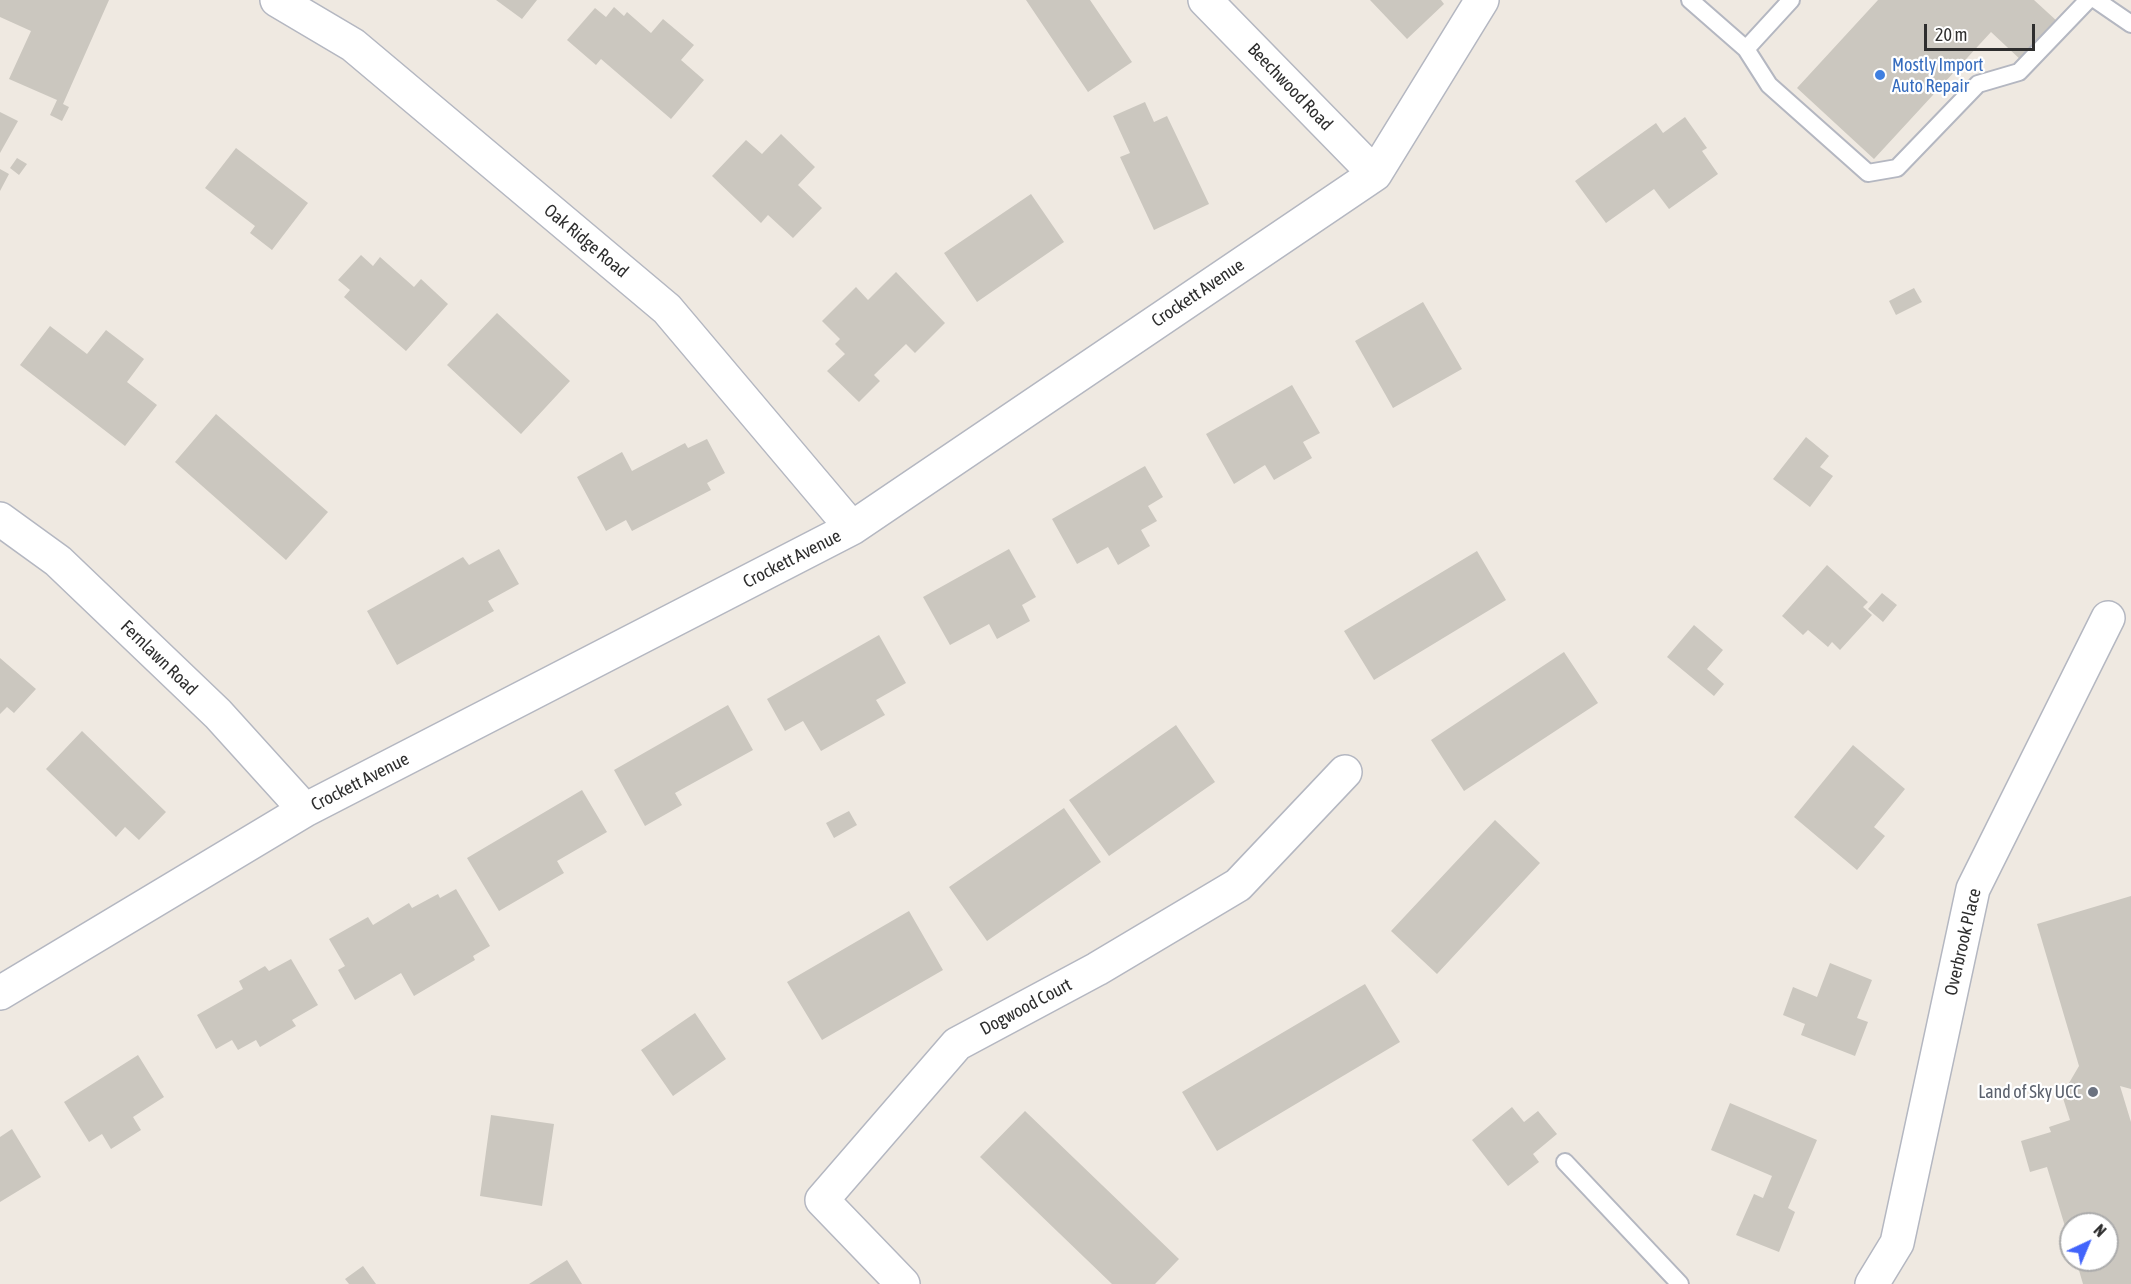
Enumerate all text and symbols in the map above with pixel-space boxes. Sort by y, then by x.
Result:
scale bar [1927,12,2038,50]
text: 20 m [1935,24,1967,45]
street label: Beechwood Road [1243,39,1337,135]
place label: Mostly Import Auto Repair [1892,54,1983,97]
marker: Mostly Import Auto Repair [1873,68,1887,82]
street label: Oak Ridge Road [539,200,633,282]
street label: Crockett Avenue [1148,254,1248,332]
street label: Crockett Avenue [739,525,845,593]
street label: Fernlawn Road [116,616,202,700]
street label: Crockett Avenue [307,748,413,816]
street label: Overbrook Place [1940,886,1986,998]
street label: Dogwood Court [977,974,1075,1040]
place label: Land of Sky UCC [1978,1081,2081,1103]
marker: Land of Sky UCC [2086,1085,2100,1099]
north arrow [2059,1212,2119,1272]
text: N [2090,1221,2110,1240]

